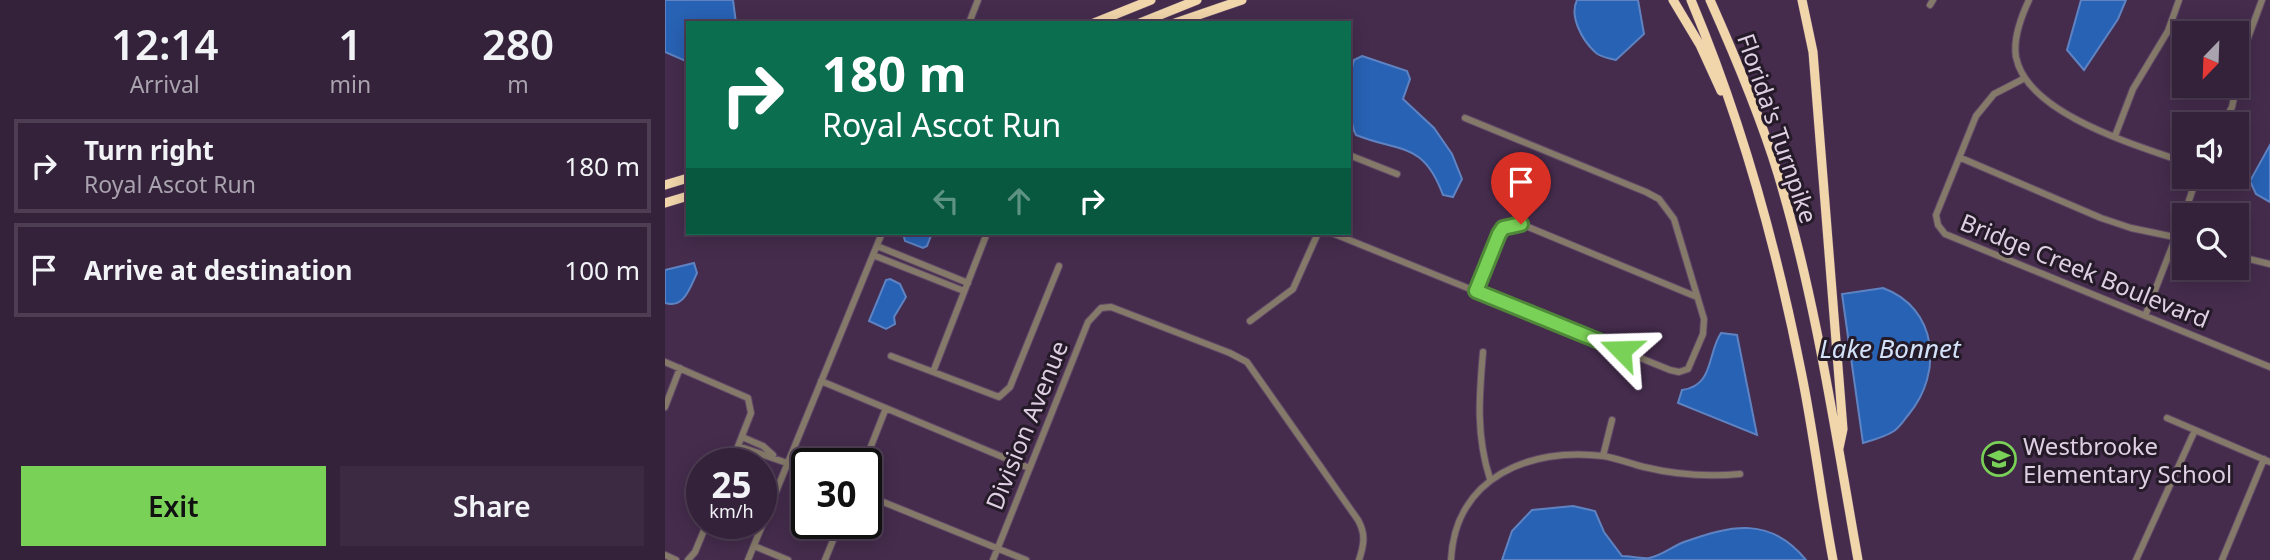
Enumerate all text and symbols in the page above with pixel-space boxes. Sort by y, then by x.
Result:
text: 12:14 [111,15,219,72]
text: 1 [338,15,362,72]
text: 280 [482,15,554,72]
north arrow [2172,21,2249,98]
map controls [2172,21,2249,280]
street label: Florida's Turnpike [1730,29,1826,227]
text: 180 m [822,40,967,106]
icon: right [707,49,798,140]
text: Arrival [130,68,200,100]
text: min [329,68,371,100]
text: m [507,68,529,100]
text: Royal Ascot Run [822,103,1061,146]
button: sound [2172,112,2249,189]
text: Turn right [84,132,214,168]
icon: right [25,147,63,185]
text: 180 m [564,148,640,184]
pin [1491,152,1551,224]
icon: arrive [1502,163,1540,201]
text: Royal Ascot Run [84,168,256,200]
icon: left [927,182,965,220]
icon: ahead [1000,182,1038,220]
icon: right [1073,182,1111,220]
button: search [2172,203,2249,280]
street label: Bridge Creek Boulevard [1956,205,2214,335]
icon: arrive [25,251,63,289]
text: Arrive at destination [84,252,353,288]
text: 100 m [564,252,640,288]
position arrow [1584,313,1658,387]
water label: Lake Bonnet [1819,330,1962,366]
street label: Division Avenue [977,336,1075,514]
place label: Westbrooke Elementary School [2023,429,2232,490]
school or university icon: Westbrooke Elementary School [1980,440,2018,478]
speed limit sign: 30 [791,448,882,539]
text: 25 [711,461,752,508]
button: Exit [21,466,326,546]
button: Share [340,466,644,546]
text: km/h [709,499,754,523]

